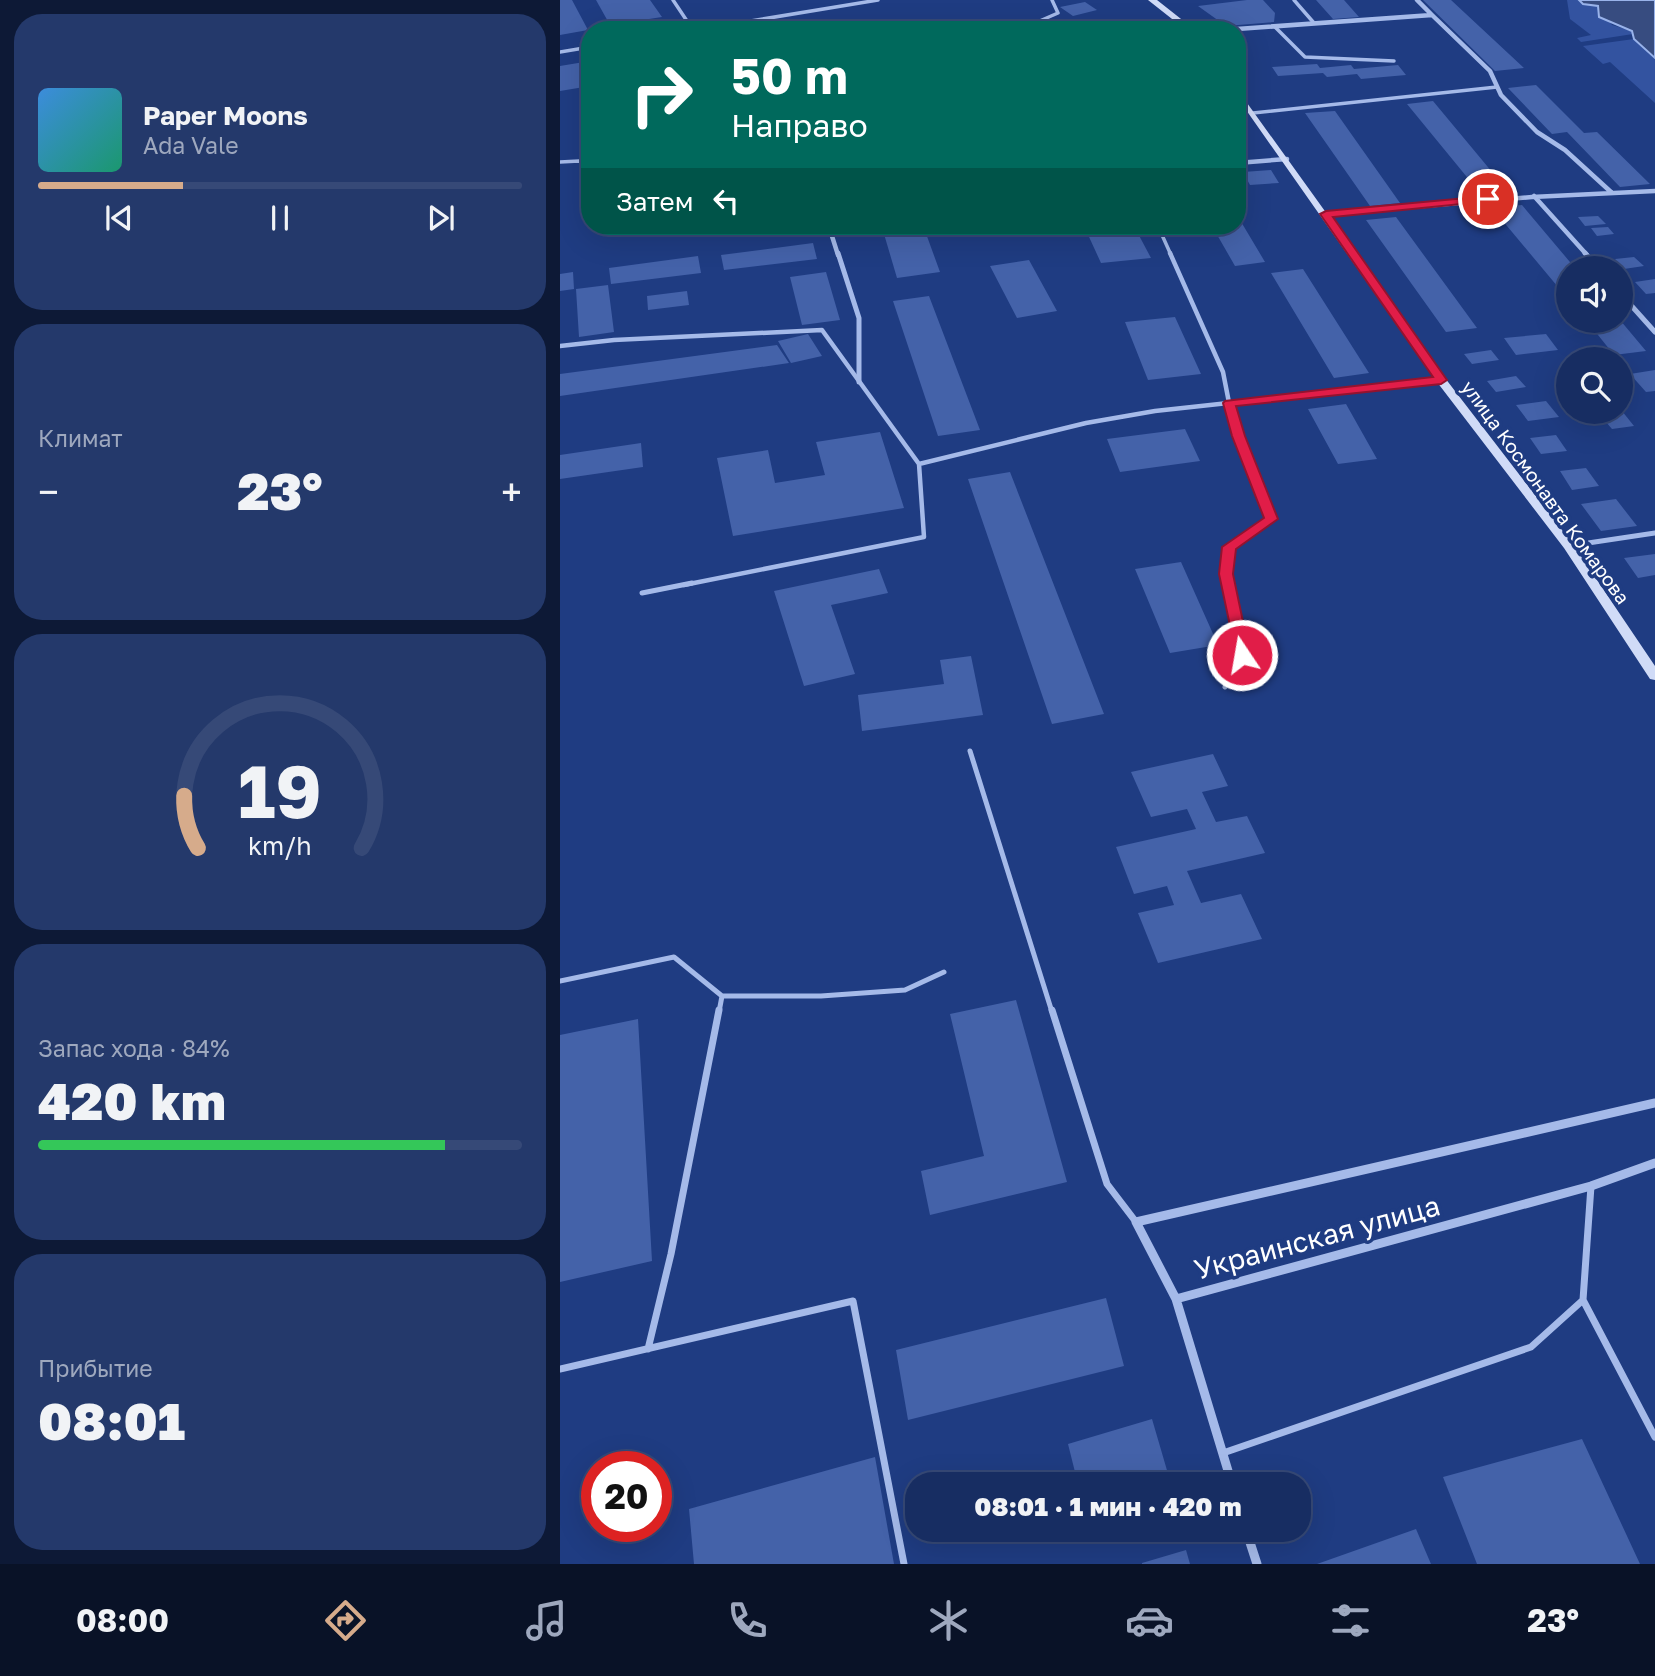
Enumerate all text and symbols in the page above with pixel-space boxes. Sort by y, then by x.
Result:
text: 50 m [731,46,848,105]
icon: right [616,49,707,140]
text: Paper Moons [143,100,308,131]
text: Направо [731,106,868,144]
text: Ada Vale [143,131,239,159]
pin [1458,169,1518,229]
icon: arrive [1469,180,1507,218]
icon: left [707,182,745,220]
text: Затем [616,186,693,217]
icon: previous [100,199,138,237]
icon: pause [261,199,299,237]
icon: next [422,199,460,237]
map controls [1556,256,1633,424]
button: sound [1556,256,1633,333]
button: search [1556,347,1633,424]
street label: улица Космонавта Комарова [1457,376,1635,608]
text: Климат [38,424,123,452]
text: 23° [237,459,323,521]
text: − [38,469,59,514]
text: + [501,469,522,514]
position arrow [1205,618,1279,692]
text: 19 [238,747,322,834]
text: km/h [248,830,312,861]
text: Запас хода · 84% [38,1034,229,1062]
text: 420 km [38,1069,226,1131]
street label: Украинская улица [1191,1188,1443,1286]
text: Прибытие [38,1354,153,1382]
text: 08:01 [38,1389,185,1451]
speed limit sign: 20 [581,1451,672,1542]
text: 08:01 · 1 мин · 420 m [974,1491,1242,1522]
icon: directions [321,1596,370,1645]
icon: music [522,1596,571,1645]
icon: phone [723,1596,772,1645]
icon: climate [924,1596,973,1645]
icon: car [1125,1596,1174,1645]
icon: filters [1326,1596,1375,1645]
text: 08:00 [76,1601,169,1639]
text: 23° [1527,1601,1579,1639]

